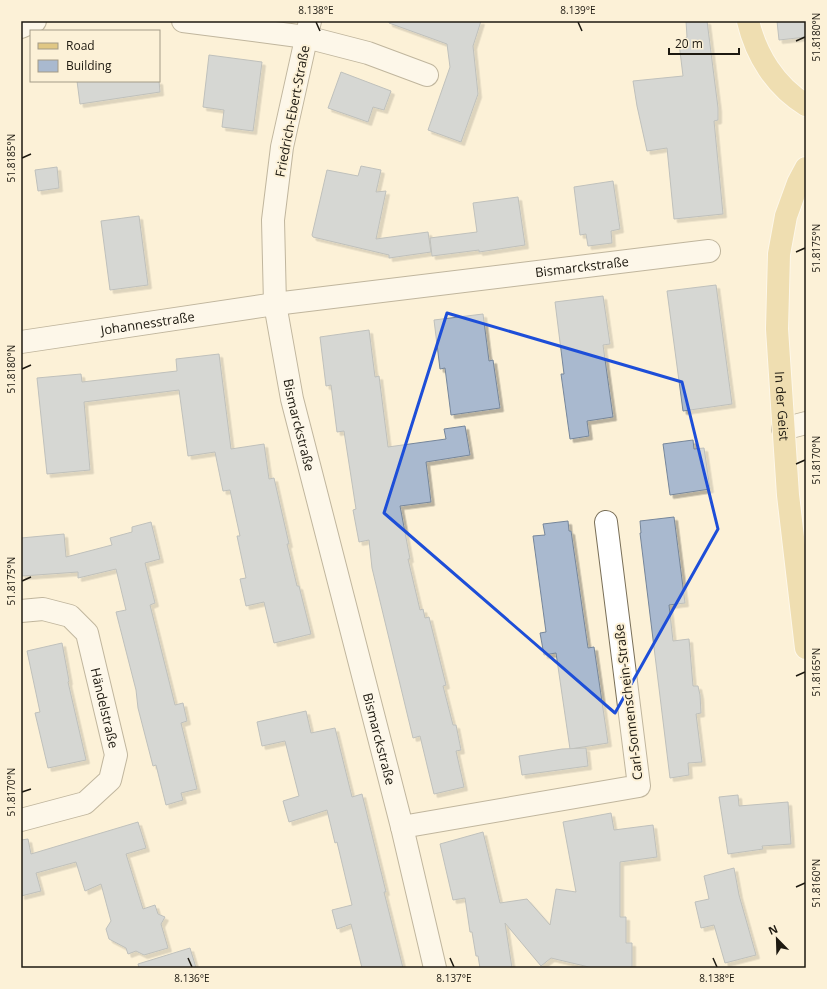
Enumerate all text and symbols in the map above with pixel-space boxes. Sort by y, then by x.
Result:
text: 8.138°E [298,3,334,17]
text: 8.139°E [560,3,596,17]
text: 51.8180°N [809,13,823,61]
legend [30,30,160,82]
scale bar [669,30,739,56]
text: 20 m [675,35,703,52]
text: Road [66,37,95,54]
street label: Friedrich-Ebert-Straße [270,44,314,178]
text: Building [66,57,112,74]
text: 51.8185°N [4,134,18,182]
text: 51.8175°N [809,224,823,272]
street label: Bismarckstraße [534,252,630,281]
street label: Johannesstraße [97,307,196,339]
text: 51.8180°N [4,345,18,393]
street label: In der Geist [771,371,793,442]
street label: Bismarckstraße [280,377,319,473]
text: 51.8170°N [809,436,823,484]
text: 51.8175°N [4,557,18,605]
street label: Carl-Sonnenschein-Straße [609,623,647,781]
text: 51.8165°N [809,648,823,696]
street label: Händelstraße [87,666,123,750]
street label: Bismarckstraße [359,691,400,787]
text: 51.8170°N [4,768,18,816]
text: 51.8160°N [809,859,823,907]
north arrow [757,919,797,959]
text: N [766,921,780,938]
text: 8.136°E [174,971,210,985]
text: 8.137°E [436,971,472,985]
text: 8.138°E [699,971,735,985]

